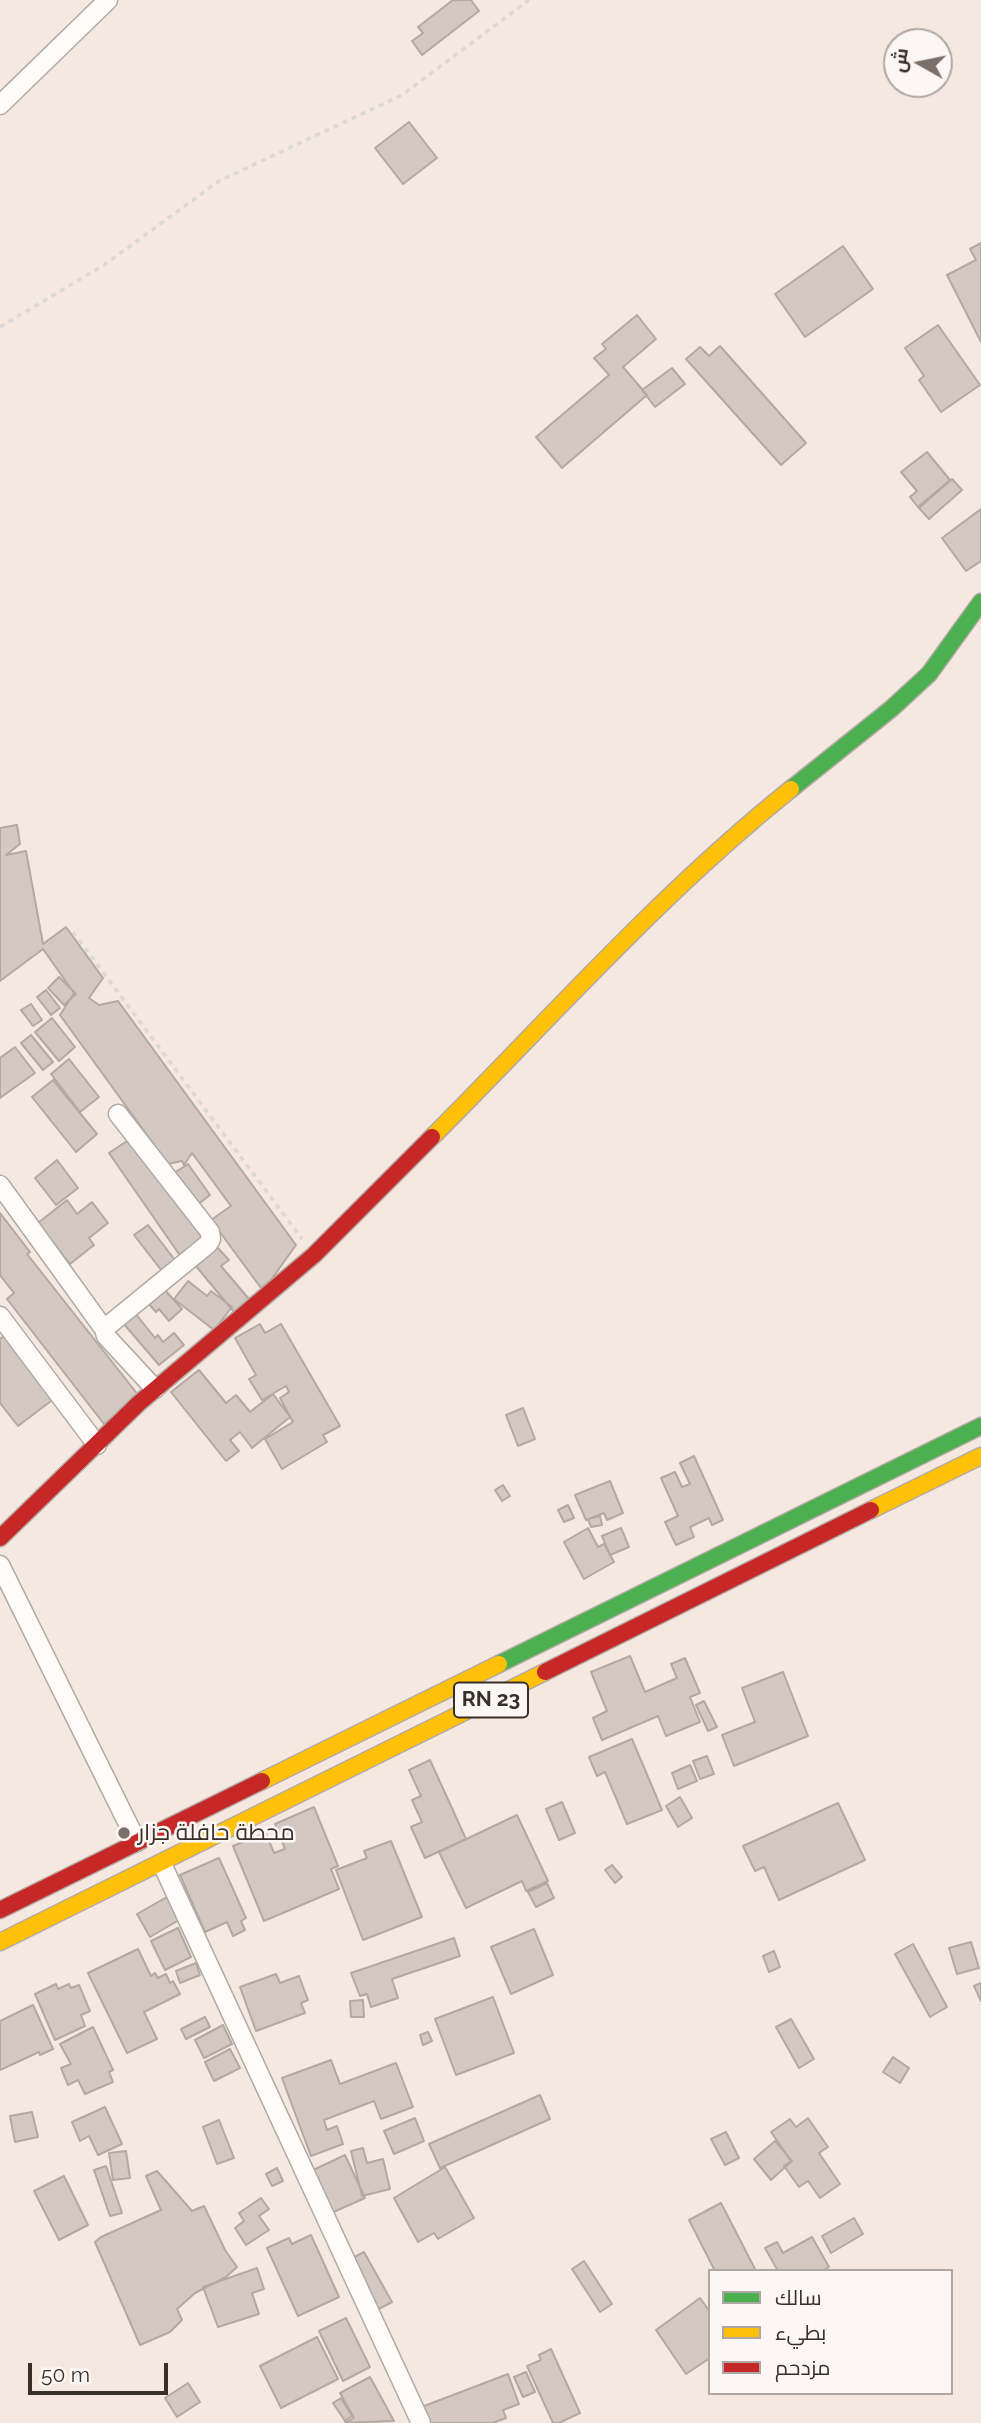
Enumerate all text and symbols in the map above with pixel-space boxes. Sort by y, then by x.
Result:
north arrow [883,28,953,98]
text: ش [886,46,912,74]
road number: RN 23 [454,1682,528,1718]
place label: محطة حافلة جزار [138,1819,295,1847]
marker: محطة حافلة جزار [116,1825,132,1841]
legend [708,2269,953,2395]
text: سالك [775,2285,822,2310]
text: بطيء [775,2320,826,2345]
scale bar [32,2350,172,2394]
text: مزدحم [775,2355,830,2380]
text: 50 m [41,2362,90,2387]

